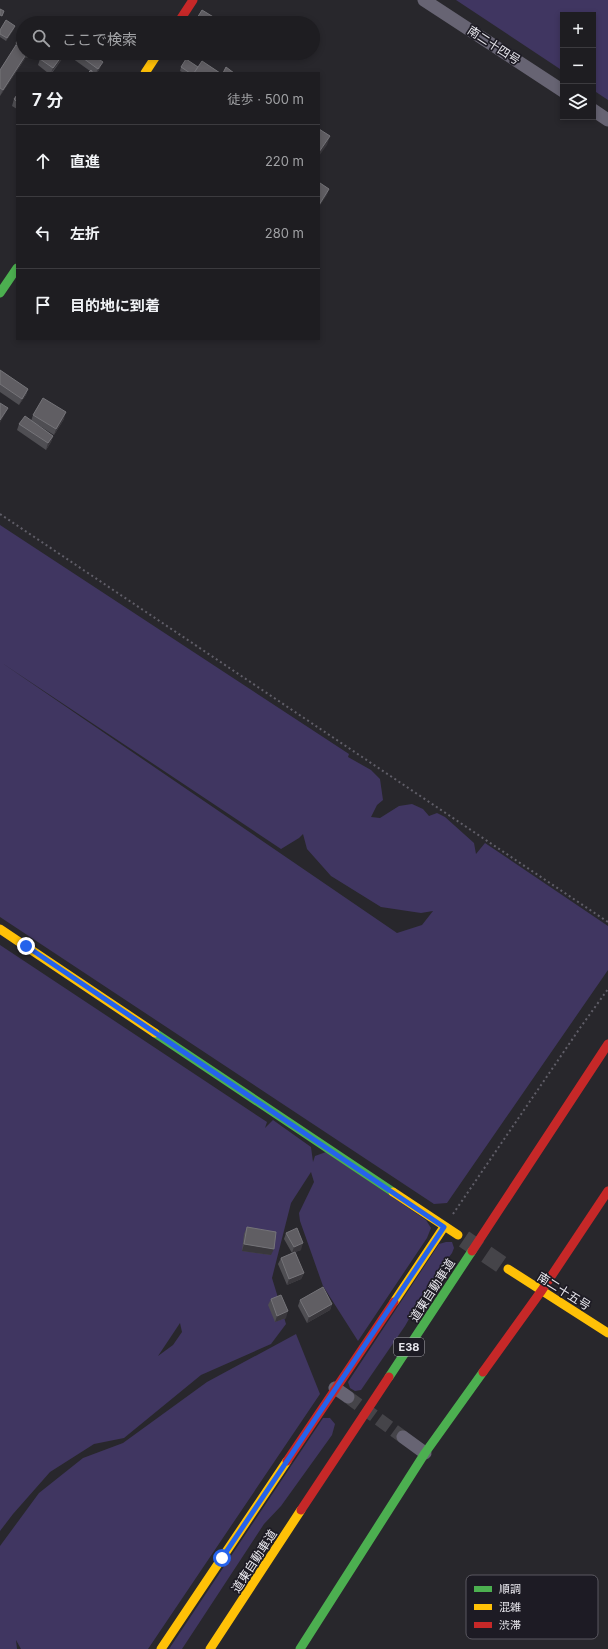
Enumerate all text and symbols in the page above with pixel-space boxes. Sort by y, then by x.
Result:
map controls [560,12,596,120]
button: + [560,12,596,48]
search box [16,16,320,60]
street label: 南二十四号 [465,22,523,68]
icon: search [30,27,52,49]
text: ここで検索 [62,30,137,49]
button: − [560,48,596,84]
button: layers [560,84,596,120]
text: 7 分 [32,90,63,110]
text: 徒歩 · 500 m [228,91,304,107]
icon: ahead [32,150,54,172]
text: 直進 [70,152,100,171]
text: 220 m [265,153,304,169]
icon: left [32,222,54,244]
text: 左折 [70,224,100,243]
text: 280 m [265,225,304,241]
icon: arrive [32,294,54,316]
text: 目的地に到着 [70,296,160,315]
route end [17,937,35,955]
street label: 道東自動車道 [406,1256,458,1324]
street label: 南二十五号 [535,1269,593,1313]
road number: E38 [394,1338,424,1356]
street label: 道東自動車道 [228,1527,280,1595]
route start [213,1549,231,1567]
legend [466,1575,598,1639]
text: 順調 [499,1582,521,1596]
text: 混雑 [499,1600,521,1614]
text: 渋滞 [499,1618,521,1632]

